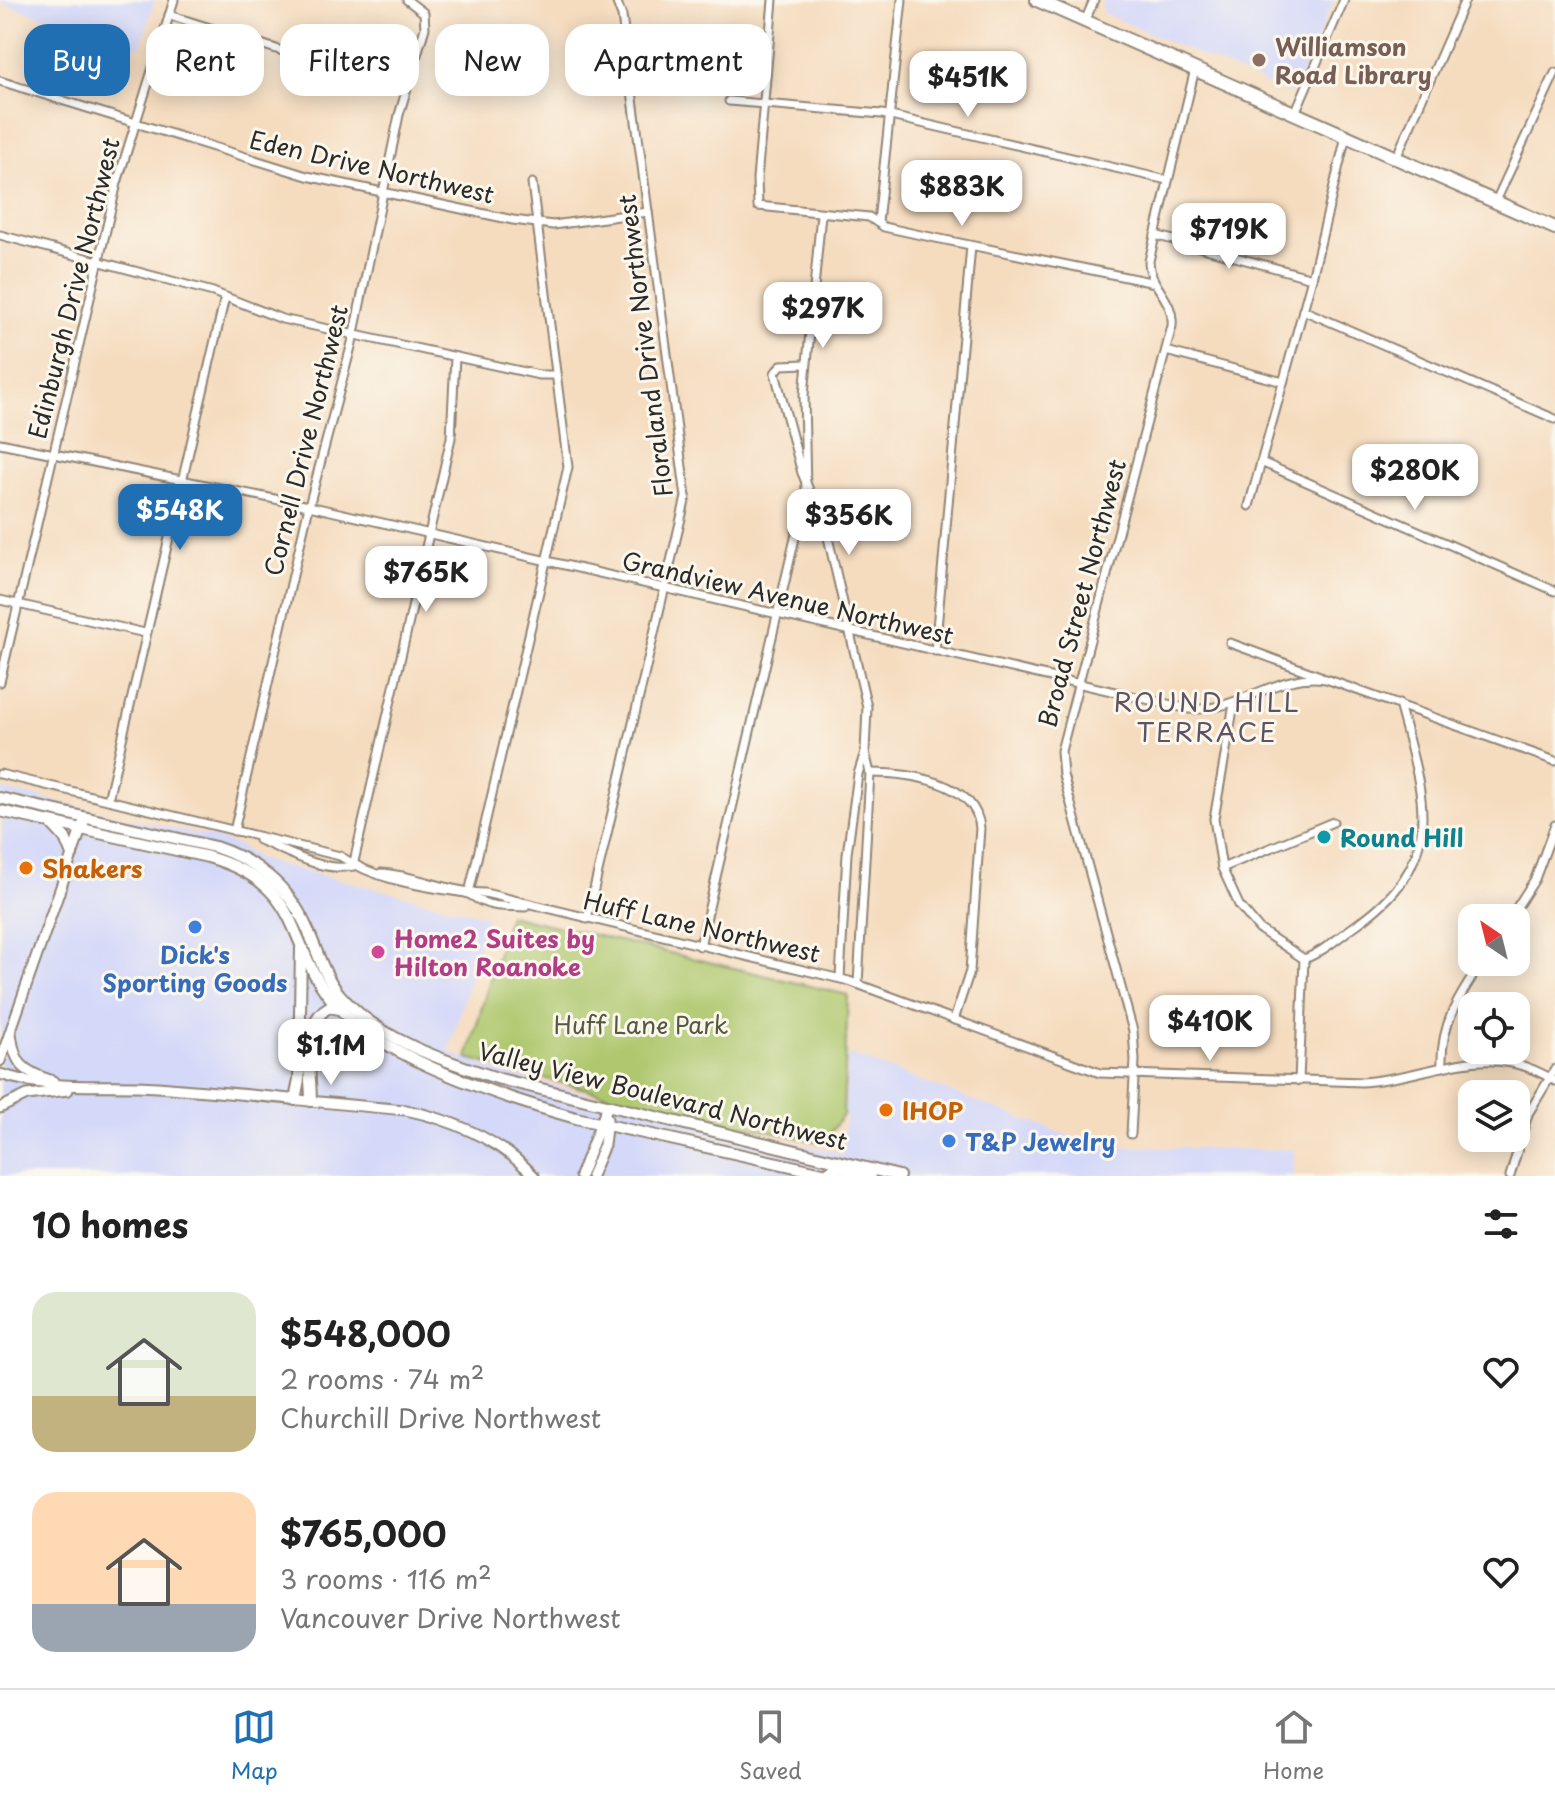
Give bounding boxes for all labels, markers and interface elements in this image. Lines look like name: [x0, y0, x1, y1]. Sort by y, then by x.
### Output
chip: Buy: [24, 24, 130, 96]
chip: Rent: [146, 24, 264, 96]
chip: Filters: [280, 24, 419, 96]
chip: New: [435, 24, 549, 96]
chip: Apartment: [565, 24, 771, 96]
place label: Williamson Road Library: [1275, 28, 1432, 92]
pin: $451K: [912, 51, 1024, 119]
marker: Williamson Road Library: [1250, 51, 1268, 69]
text: $451K: [928, 57, 1008, 96]
street label: Eden Drive Northwest: [246, 120, 498, 212]
street label: Edinburgh Drive Northwest: [18, 134, 128, 442]
pin: $883K: [906, 160, 1018, 228]
text: $883K: [919, 166, 1005, 205]
street label: Floraland Drive Northwest: [608, 193, 680, 499]
pin: $719K: [1173, 203, 1285, 271]
text: $719K: [1190, 209, 1268, 248]
pin: $297K: [767, 282, 879, 350]
text: $297K: [781, 288, 865, 327]
street label: Cornell Drive Northwest: [254, 301, 356, 579]
pin: $280K: [1359, 444, 1471, 512]
text: $280K: [1370, 450, 1460, 489]
street label: Broad Street Northwest: [1028, 455, 1134, 731]
pin: $548K: [124, 484, 236, 552]
pin: $356K: [793, 489, 905, 557]
text: $548K: [136, 490, 224, 529]
text: $356K: [805, 495, 893, 534]
street label: Grandview Avenue Northwest: [619, 541, 957, 653]
pin: $765K: [370, 546, 482, 614]
text: $765K: [383, 552, 469, 591]
district label: ROUND HILL TERRACE: [1113, 682, 1301, 751]
place label: Round Hill: [1340, 819, 1463, 855]
marker: Round Hill: [1315, 828, 1333, 846]
place label: Shakers: [42, 850, 142, 886]
marker: Shakers: [17, 859, 35, 877]
street label: Huff Lane Northwest: [580, 881, 824, 971]
north arrow: [1458, 904, 1530, 976]
map controls: [1458, 904, 1530, 1152]
marker: Dick's Sporting Goods: [186, 918, 204, 936]
place label: Home2 Suites by Hilton Roanoke: [394, 920, 595, 984]
place label: Dick's Sporting Goods: [102, 936, 288, 1000]
marker: Home2 Suites by Hilton Roanoke: [369, 943, 387, 961]
button: locate: [1458, 992, 1530, 1064]
pin: $410K: [1154, 995, 1266, 1063]
text: $410K: [1167, 1001, 1253, 1040]
park label: Huff Lane Park: [554, 1006, 728, 1042]
pin: $1.1M: [275, 1019, 387, 1087]
text: $1.1M: [296, 1025, 366, 1064]
street label: Valley View Boulevard Northwest: [475, 1032, 851, 1158]
button: layers: [1458, 1080, 1530, 1152]
place label: IHOP: [902, 1092, 964, 1128]
marker: IHOP: [877, 1101, 895, 1119]
place label: T&P Jewelry: [965, 1123, 1115, 1159]
marker: T&P Jewelry: [940, 1132, 958, 1150]
text: 10 homes: [32, 1198, 188, 1250]
icon: filters: [1479, 1202, 1523, 1246]
text: $548,000: [280, 1307, 451, 1359]
icon: home: [96, 1324, 192, 1420]
icon: heart: [1479, 1350, 1523, 1394]
text: 2 rooms · 74 m²: [280, 1359, 484, 1398]
text: Churchill Drive Northwest: [280, 1398, 601, 1437]
text: $765,000: [280, 1507, 447, 1559]
icon: home: [96, 1524, 192, 1620]
icon: heart: [1479, 1550, 1523, 1594]
text: 3 rooms · 116 m²: [280, 1559, 492, 1598]
text: Vancouver Drive Northwest: [280, 1598, 621, 1637]
tab: Map: [231, 1705, 278, 1786]
tab: Saved: [739, 1705, 802, 1786]
tab: Home: [1263, 1705, 1324, 1786]

